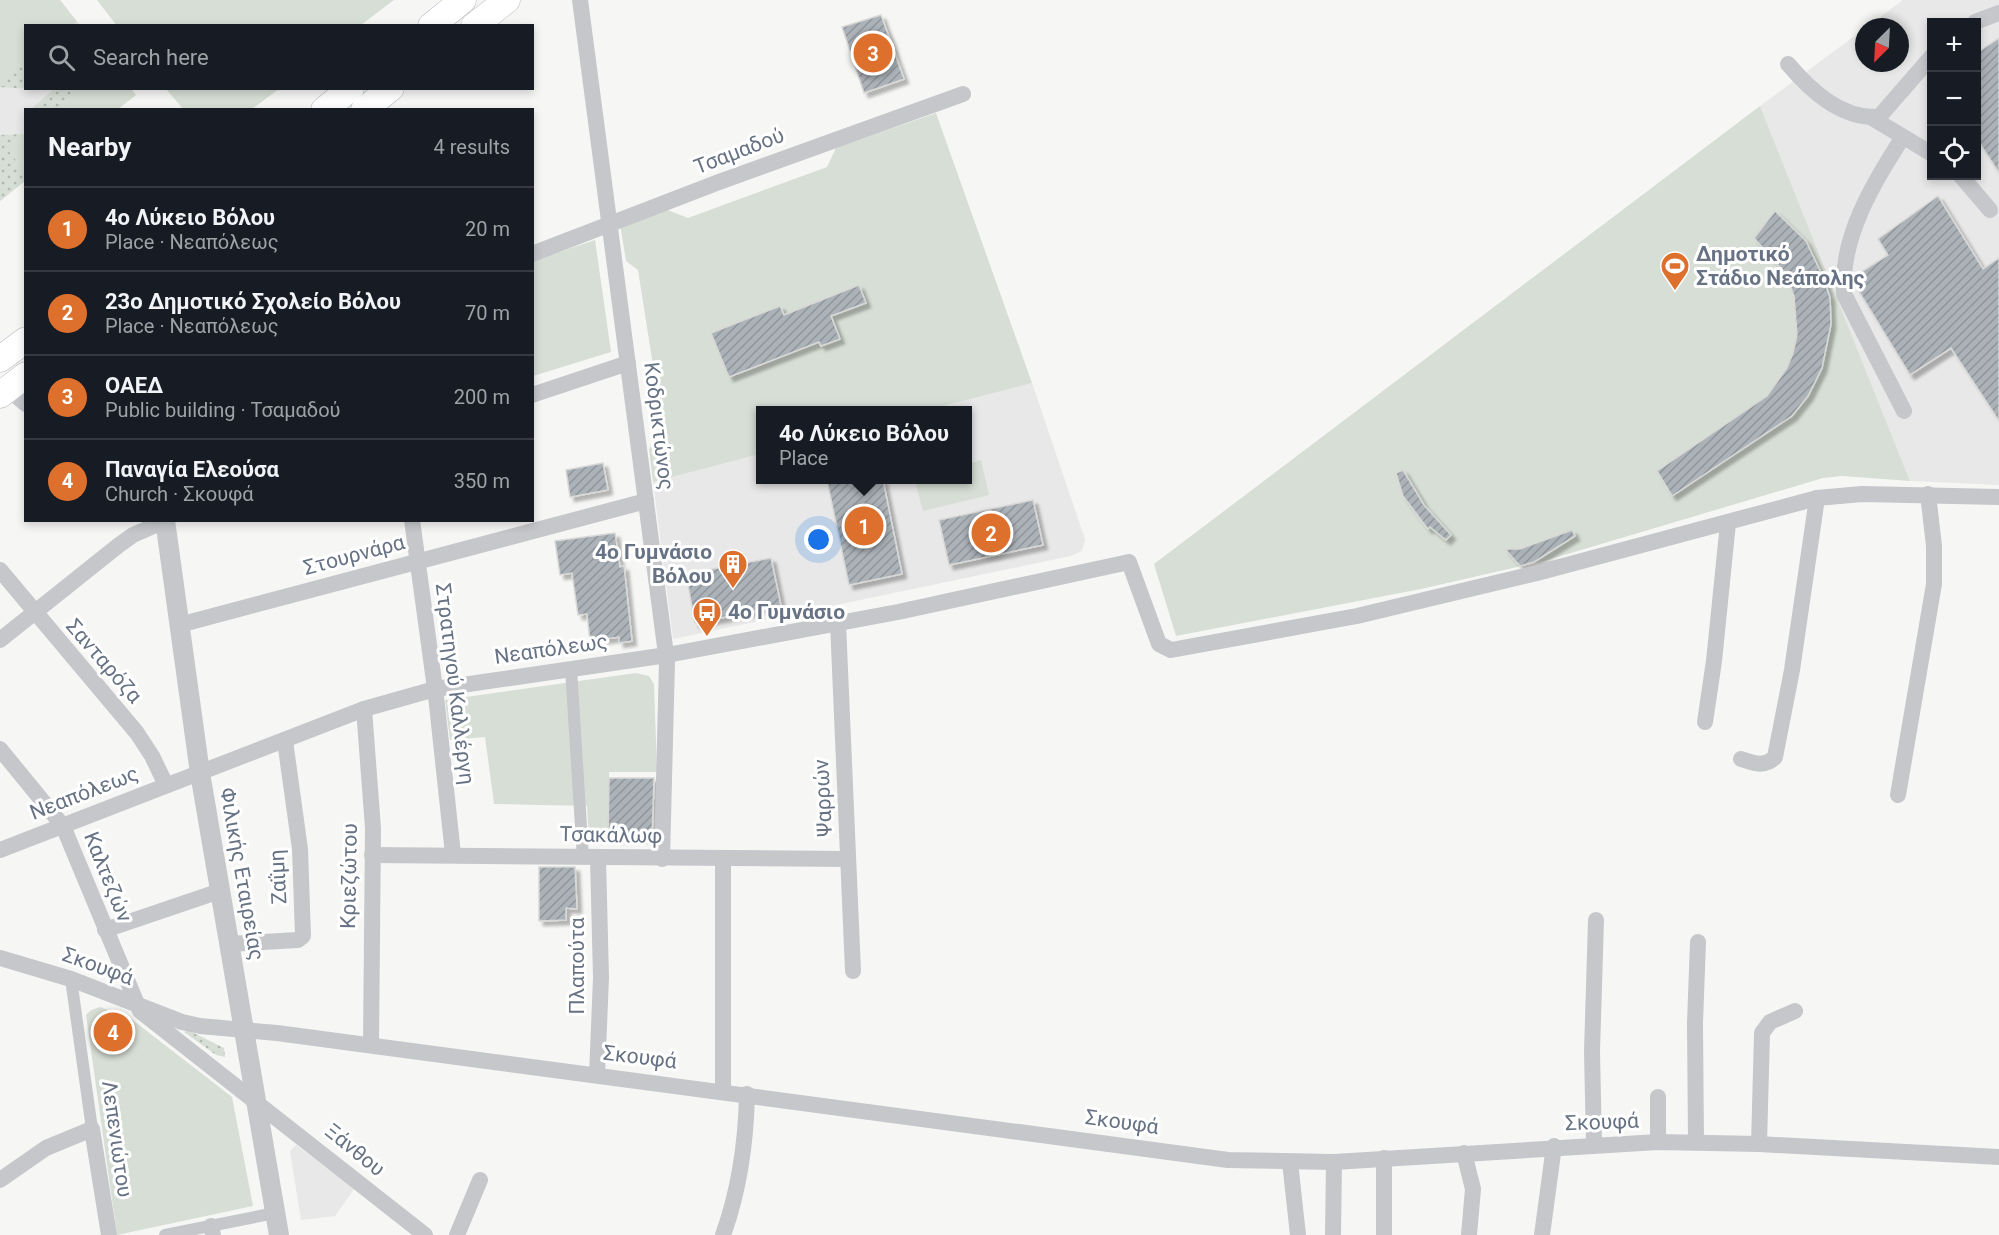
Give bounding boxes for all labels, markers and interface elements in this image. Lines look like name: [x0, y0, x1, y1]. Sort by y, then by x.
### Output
north arrow: [1855, 18, 1909, 72]
map controls: [1927, 18, 1981, 180]
button: +: [1927, 18, 1981, 72]
search box: [24, 24, 534, 90]
pin: 3: [854, 31, 892, 76]
icon: search: [45, 41, 78, 74]
text: Search here: [93, 45, 209, 70]
button: −: [1927, 72, 1981, 126]
street label: Τσαμαδού: [691, 123, 787, 179]
button: locate: [1927, 126, 1981, 180]
text: Nearby: [48, 132, 131, 162]
text: 4 results: [434, 135, 510, 159]
text: 4ο Λύκειο Βόλου: [105, 205, 275, 230]
text: 1: [62, 217, 73, 241]
text: 20 m: [465, 217, 510, 241]
text: Place · Νεαπόλεως: [105, 230, 278, 254]
place label: Δημοτικό Στάδιο Νεάπολης: [1696, 242, 1865, 290]
sports icon: Δημοτικό Στάδιο Νεάπολης: [1659, 250, 1691, 292]
text: 23ο Δημοτικό Σχολείο Βόλου: [105, 289, 401, 314]
text: 2: [62, 301, 73, 325]
text: 70 m: [465, 301, 510, 325]
text: Place · Νεαπόλεως: [105, 314, 278, 338]
street label: Κοδρικτώνος: [639, 361, 679, 491]
text: ΟΑΕΔ: [105, 373, 163, 398]
text: 3: [62, 385, 73, 409]
text: 200 m: [454, 385, 510, 409]
text: Public building · Τσαμαδού: [105, 398, 341, 422]
popup: [756, 406, 972, 484]
text: 4ο Λύκειο Βόλου: [779, 421, 949, 446]
text: Place: [779, 446, 828, 470]
text: Παναγία Ελεούσα: [105, 457, 279, 482]
text: 4: [62, 469, 73, 493]
text: 350 m: [454, 469, 510, 493]
text: Church · Σκουφά: [105, 482, 254, 506]
pin: 1: [844, 504, 884, 548]
pin: 2: [972, 510, 1010, 556]
your location: [804, 525, 833, 554]
street label: Στουρνάρα: [301, 530, 407, 580]
place label: 4ο Γυμνάσιο Βόλου: [595, 540, 712, 588]
building icon: 4ο Γυμνάσιο Βόλου: [717, 548, 749, 590]
street label: Στρατηγού Καλλέργη: [431, 582, 479, 786]
bus stop icon: 4ο Γυμνάσιο: [691, 596, 723, 638]
place label: 4ο Γυμνάσιο: [728, 600, 845, 624]
street label: Σανταρόζα: [61, 614, 147, 708]
street label: Νεαπόλεως: [493, 629, 609, 669]
street label: Ψαρρών: [809, 759, 837, 837]
street label: Νεαπόλεως: [26, 761, 142, 825]
street label: Φιλικής Εταιρείας: [215, 786, 269, 962]
street label: Τσακάλωφ: [560, 822, 662, 848]
street label: Κριεζώτου: [336, 823, 362, 929]
street label: Καλτεζών: [79, 829, 137, 925]
street label: Ζαΐμη: [265, 849, 291, 905]
street label: Πλαπούτα: [565, 917, 589, 1015]
street label: Σκουφά: [59, 942, 137, 990]
pin: 4: [94, 1010, 132, 1054]
street label: Σκουφά: [602, 1041, 678, 1073]
street label: Λεπενιώτου: [97, 1079, 137, 1199]
street label: Σκουφά: [1084, 1105, 1160, 1139]
street label: Σκουφά: [1565, 1109, 1639, 1135]
street label: Ξάνθου: [320, 1119, 390, 1181]

